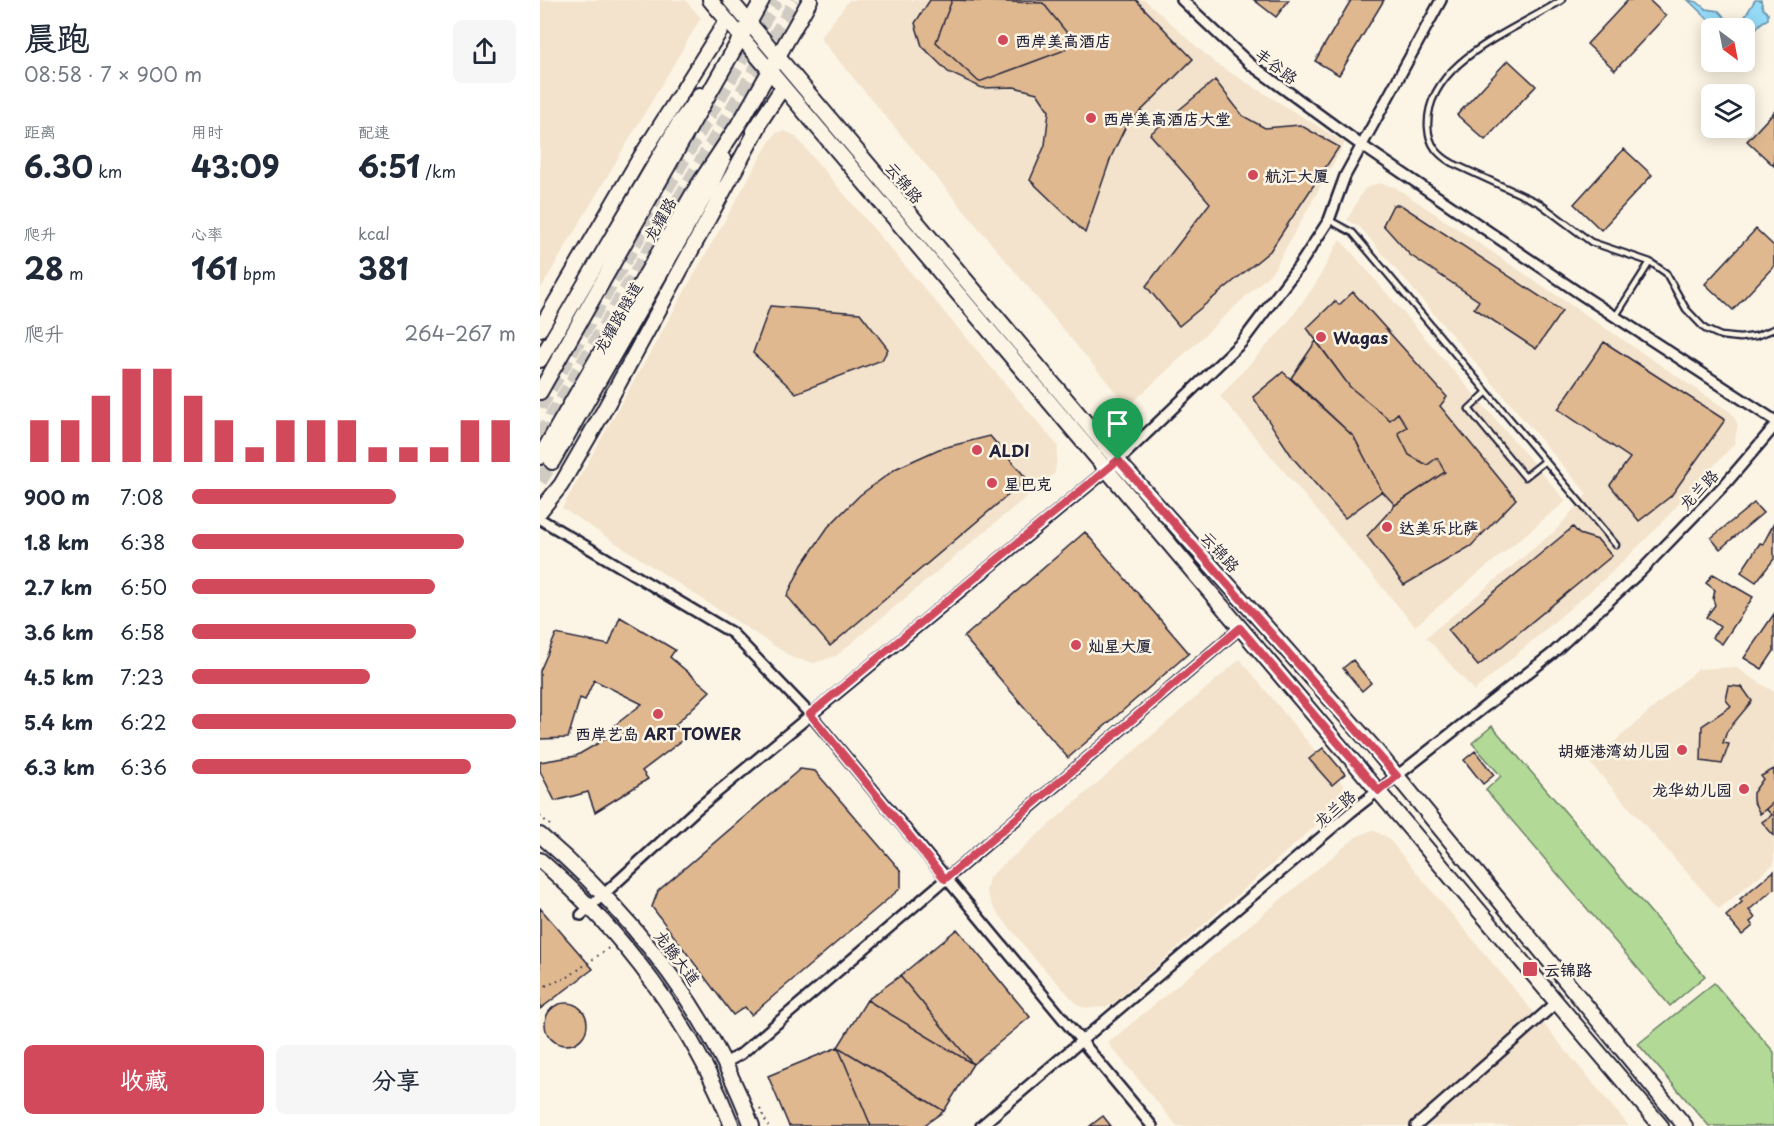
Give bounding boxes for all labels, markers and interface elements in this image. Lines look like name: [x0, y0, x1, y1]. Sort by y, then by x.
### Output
text: 晨跑: [24, 11, 90, 61]
north arrow: [1701, 18, 1755, 72]
map controls: [1701, 18, 1755, 138]
button: share: [453, 20, 516, 83]
place label: 西岸美高酒店: [1015, 28, 1111, 52]
marker: 西岸美高酒店: [996, 33, 1010, 47]
street label: 丰谷路: [1251, 41, 1303, 89]
text: 08:58 · 7 × 900 m: [24, 59, 202, 89]
button: layers: [1701, 84, 1755, 138]
place label: 西岸美高酒店大堂: [1103, 106, 1231, 130]
marker: 西岸美高酒店大堂: [1084, 111, 1098, 125]
text: 距离: [24, 119, 56, 143]
text: 用时: [191, 119, 223, 143]
text: 配速: [358, 119, 390, 143]
text: 6.30: [24, 143, 93, 188]
text: 43:09: [191, 143, 280, 188]
text: 6:51: [358, 143, 420, 188]
street label: 云锦路: [880, 156, 930, 208]
text: km: [93, 159, 122, 183]
text: /km: [420, 159, 456, 183]
place label: 航汇大厦: [1265, 163, 1329, 187]
marker: 航汇大厦: [1246, 168, 1260, 182]
street label: 龙耀路: [637, 192, 681, 246]
text: 爬升: [24, 221, 56, 245]
text: 心率: [191, 221, 223, 245]
text: kcal: [358, 221, 390, 245]
text: 28: [24, 245, 64, 290]
text: 161: [191, 245, 238, 290]
text: 381: [358, 245, 409, 290]
text: m: [64, 261, 84, 285]
text: bpm: [238, 261, 276, 285]
street label: 龙耀路隧道: [587, 276, 647, 358]
text: 爬升: [24, 318, 64, 348]
text: 264–267 m: [404, 318, 516, 348]
place label: Wagas: [1333, 325, 1389, 349]
marker: Wagas: [1314, 330, 1328, 344]
pin: [1092, 398, 1143, 460]
icon: arrive: [1101, 407, 1134, 440]
place label: ALDI: [988, 438, 1030, 462]
marker: ALDI: [970, 443, 984, 457]
street label: 龙兰路: [1673, 463, 1723, 515]
place label: 星巴克: [1004, 471, 1052, 495]
marker: 星巴克: [985, 476, 999, 490]
text: 900 m: [24, 482, 90, 512]
text: 7:08: [120, 482, 164, 512]
place label: 达美乐比萨: [1399, 515, 1479, 539]
marker: 达美乐比萨: [1380, 520, 1394, 534]
street label: 云锦路: [1196, 525, 1246, 577]
text: 1.8 km: [24, 527, 89, 557]
text: 6:38: [120, 527, 165, 557]
text: 2.7 km: [24, 572, 92, 602]
text: 6:50: [120, 572, 167, 602]
text: 3.6 km: [24, 617, 94, 647]
text: 6:58: [120, 617, 165, 647]
place label: 灿星大厦: [1088, 633, 1152, 657]
marker: 灿星大厦: [1069, 638, 1083, 652]
text: 4.5 km: [24, 662, 94, 692]
text: 7:23: [120, 662, 164, 692]
text: 5.4 km: [24, 707, 93, 737]
text: 6:22: [120, 707, 167, 737]
marker: 西岸艺岛 ART TOWER: [651, 707, 665, 721]
place label: 西岸艺岛 ART TOWER: [575, 721, 742, 745]
place label: 胡姬港湾幼儿园: [1558, 738, 1670, 762]
marker: 胡姬港湾幼儿园: [1675, 743, 1689, 757]
text: 6.3 km: [24, 752, 95, 782]
text: 6:36: [120, 752, 167, 782]
place label: 龙华幼儿园: [1652, 777, 1732, 801]
marker: 龙华幼儿园: [1737, 782, 1751, 796]
street label: 龙兰路: [1308, 783, 1360, 833]
street label: 龙腾大道: [649, 924, 707, 990]
place label: 云锦路: [1544, 957, 1592, 981]
marker: 云锦路: [1521, 960, 1539, 978]
button: 收藏: [24, 1045, 264, 1114]
button: 分享: [276, 1045, 516, 1114]

